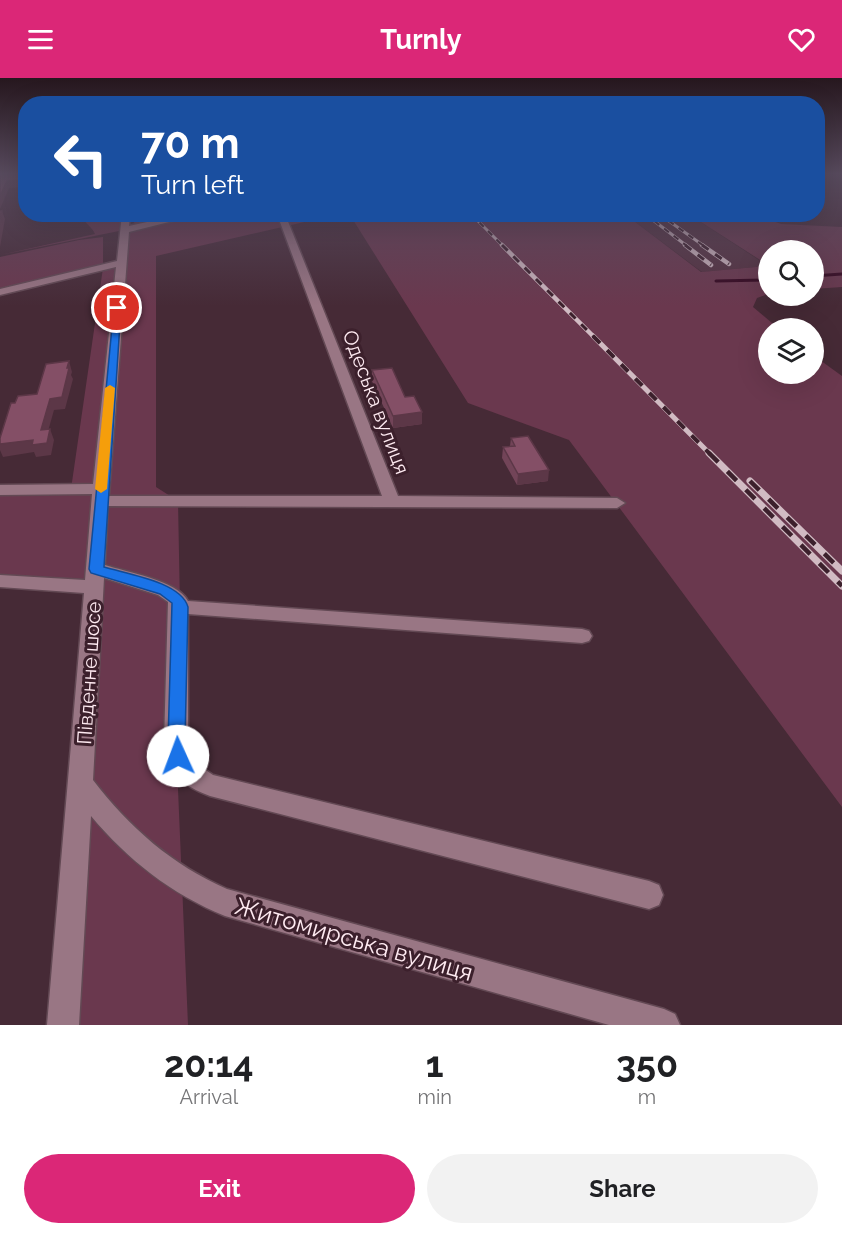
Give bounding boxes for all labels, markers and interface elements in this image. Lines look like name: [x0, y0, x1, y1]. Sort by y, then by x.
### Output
icon: menu: [24, 23, 57, 56]
icon: heart: [785, 23, 818, 56]
text: Turnly: [380, 24, 462, 55]
text: 70 m: [141, 119, 240, 168]
icon: left: [42, 120, 120, 198]
text: Turn left: [141, 169, 244, 200]
map controls: [758, 240, 824, 384]
button: search: [758, 240, 824, 306]
pin: [91, 282, 142, 333]
icon: arrive: [100, 291, 133, 324]
button: layers: [758, 318, 824, 384]
street label: Одеська вулиця: [338, 327, 414, 477]
street label: Південне шосе: [72, 600, 106, 745]
position arrow: [146, 724, 210, 788]
street label: Житомирська вулиця: [232, 891, 476, 987]
text: 20:14: [164, 1043, 254, 1085]
text: 1: [426, 1043, 444, 1085]
text: 350: [616, 1043, 678, 1085]
text: Arrival: [179, 1085, 238, 1109]
text: min: [418, 1085, 452, 1109]
text: m: [638, 1085, 656, 1109]
button: Exit: [24, 1154, 415, 1223]
button: Share: [427, 1154, 818, 1223]

